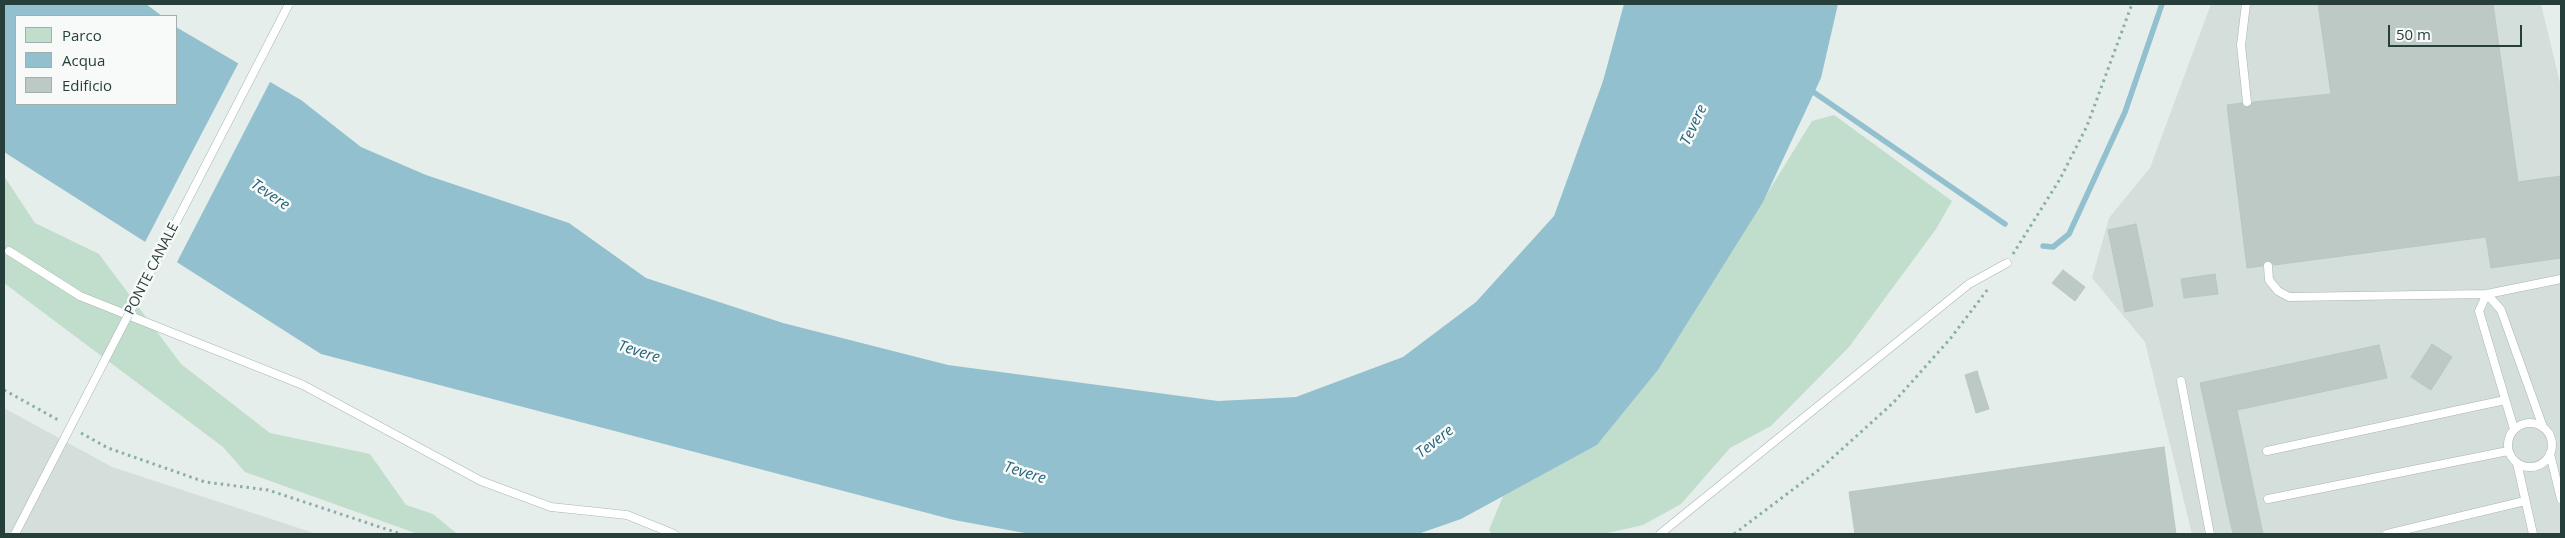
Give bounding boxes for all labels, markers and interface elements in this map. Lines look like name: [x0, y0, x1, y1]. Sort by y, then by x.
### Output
legend: [15, 15, 178, 105]
scale bar: [2390, 15, 2524, 47]
text: 50 m: [2396, 24, 2431, 44]
text: Parco: [62, 25, 102, 45]
text: Acqua: [62, 50, 105, 70]
text: Edificio: [62, 75, 112, 95]
water label: Tevere: [1677, 102, 1711, 148]
water label: Tevere: [247, 176, 293, 214]
street label: PONTE CANALE: [122, 220, 182, 318]
water label: Tevere: [616, 337, 662, 367]
water label: Tevere: [1413, 422, 1457, 462]
water label: Tevere: [1002, 458, 1048, 488]

